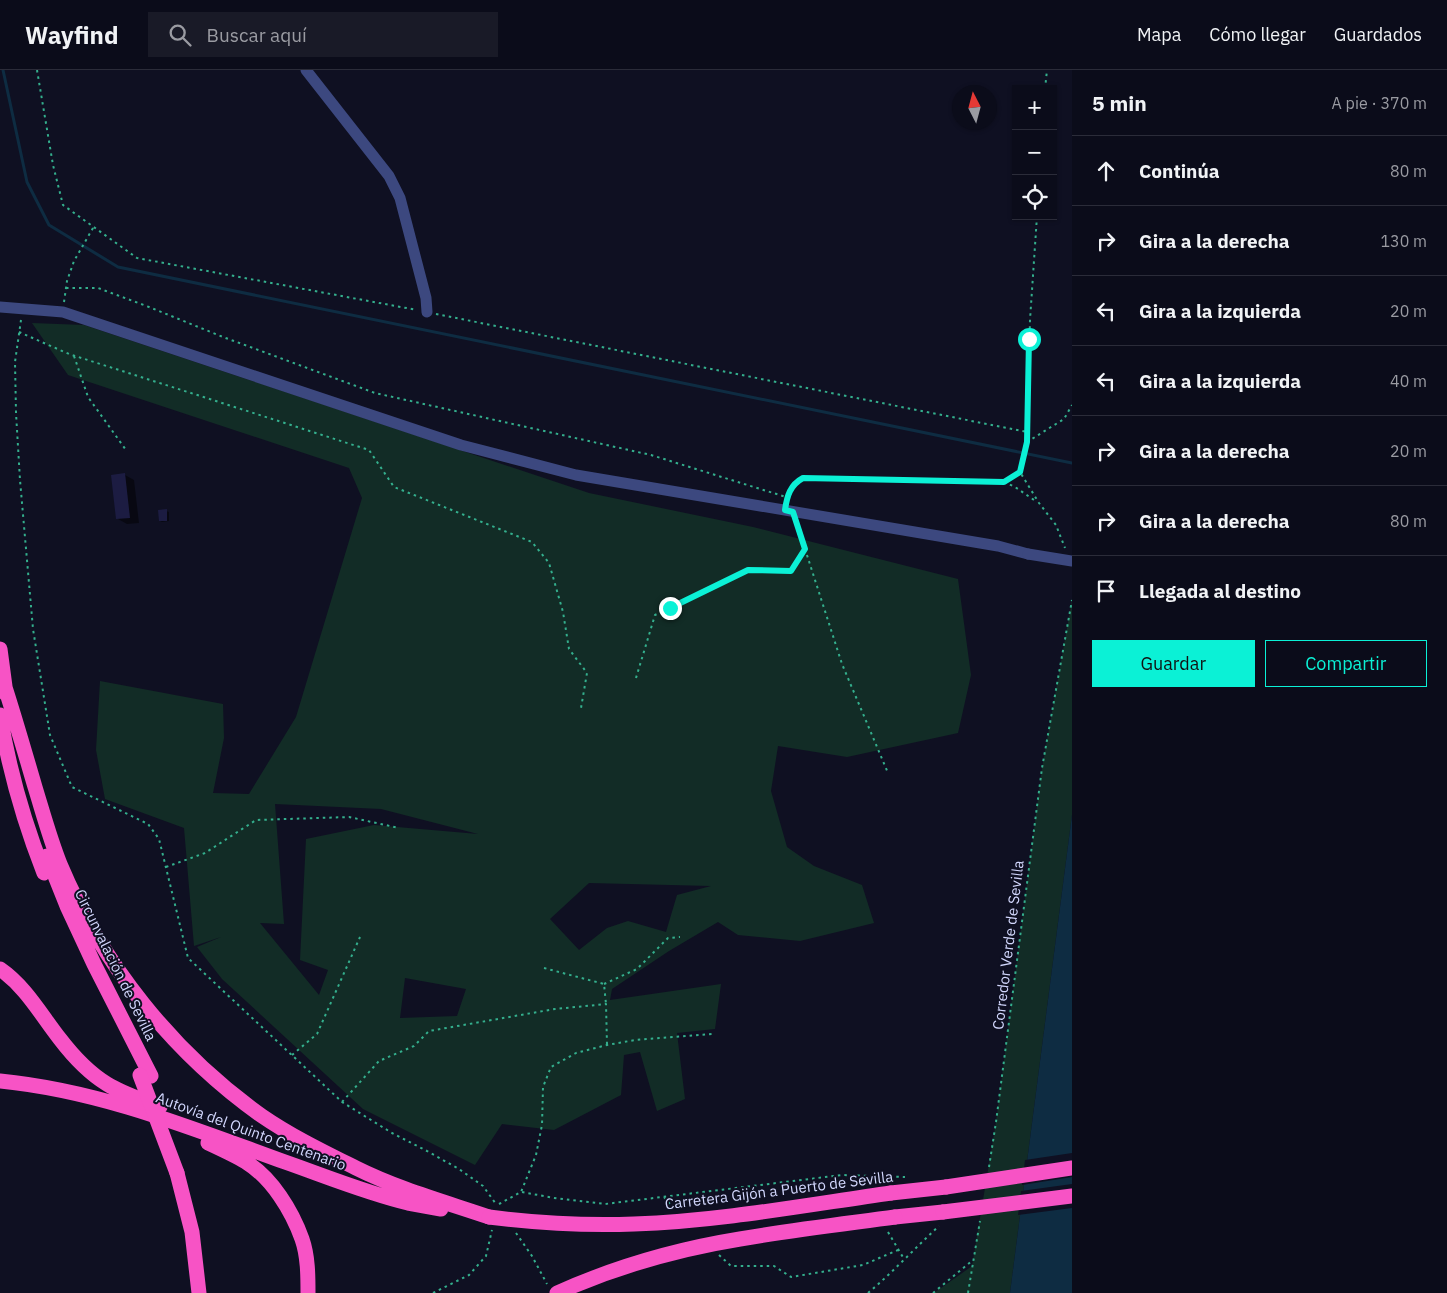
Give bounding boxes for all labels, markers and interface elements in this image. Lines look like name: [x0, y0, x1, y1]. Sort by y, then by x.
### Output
search box: [148, 12, 498, 57]
text: Wayfind: [25, 19, 118, 51]
icon: search: [166, 21, 194, 49]
text: Buscar aquí: [206, 23, 307, 47]
text: Mapa: [1137, 23, 1181, 46]
text: Cómo llegar: [1209, 23, 1306, 46]
text: Guardados: [1334, 23, 1422, 46]
north arrow: [952, 85, 997, 130]
map controls: [1012, 85, 1057, 220]
button: +: [1012, 85, 1057, 130]
text: 5 min: [1092, 89, 1147, 117]
text: A pie · 370 m: [1332, 93, 1427, 113]
button: −: [1012, 130, 1057, 175]
icon: ahead: [1092, 157, 1120, 185]
text: Continúa: [1139, 159, 1220, 183]
text: 80 m: [1390, 161, 1427, 181]
button: locate: [1012, 175, 1057, 220]
icon: right: [1092, 227, 1120, 255]
text: Gira a la derecha: [1139, 229, 1290, 253]
text: 130 m: [1380, 231, 1427, 251]
icon: left: [1092, 297, 1120, 325]
text: Gira a la izquierda: [1139, 299, 1301, 323]
text: 20 m: [1390, 301, 1427, 321]
route start: [1018, 328, 1041, 351]
icon: left: [1092, 367, 1120, 395]
text: Gira a la izquierda: [1139, 369, 1301, 393]
text: 40 m: [1390, 371, 1427, 391]
icon: right: [1092, 437, 1120, 465]
text: Gira a la derecha: [1139, 439, 1290, 463]
text: 20 m: [1390, 441, 1427, 461]
icon: right: [1092, 507, 1120, 535]
text: Gira a la derecha: [1139, 509, 1290, 533]
text: 80 m: [1390, 511, 1427, 531]
icon: arrive: [1092, 577, 1120, 605]
text: Llegada al destino: [1139, 579, 1301, 603]
route end: [659, 597, 682, 620]
button: Guardar: [1092, 640, 1255, 687]
button: Compartir: [1265, 640, 1427, 687]
street label: Corredor Verde de Sevilla: [988, 859, 1028, 1031]
street label: Circunvalación de Sevilla: [71, 886, 161, 1044]
street label: Autovía del Quinto Centenario: [153, 1088, 349, 1174]
street label: Carretera Gijón a Puerto de Sevilla: [664, 1167, 894, 1213]

